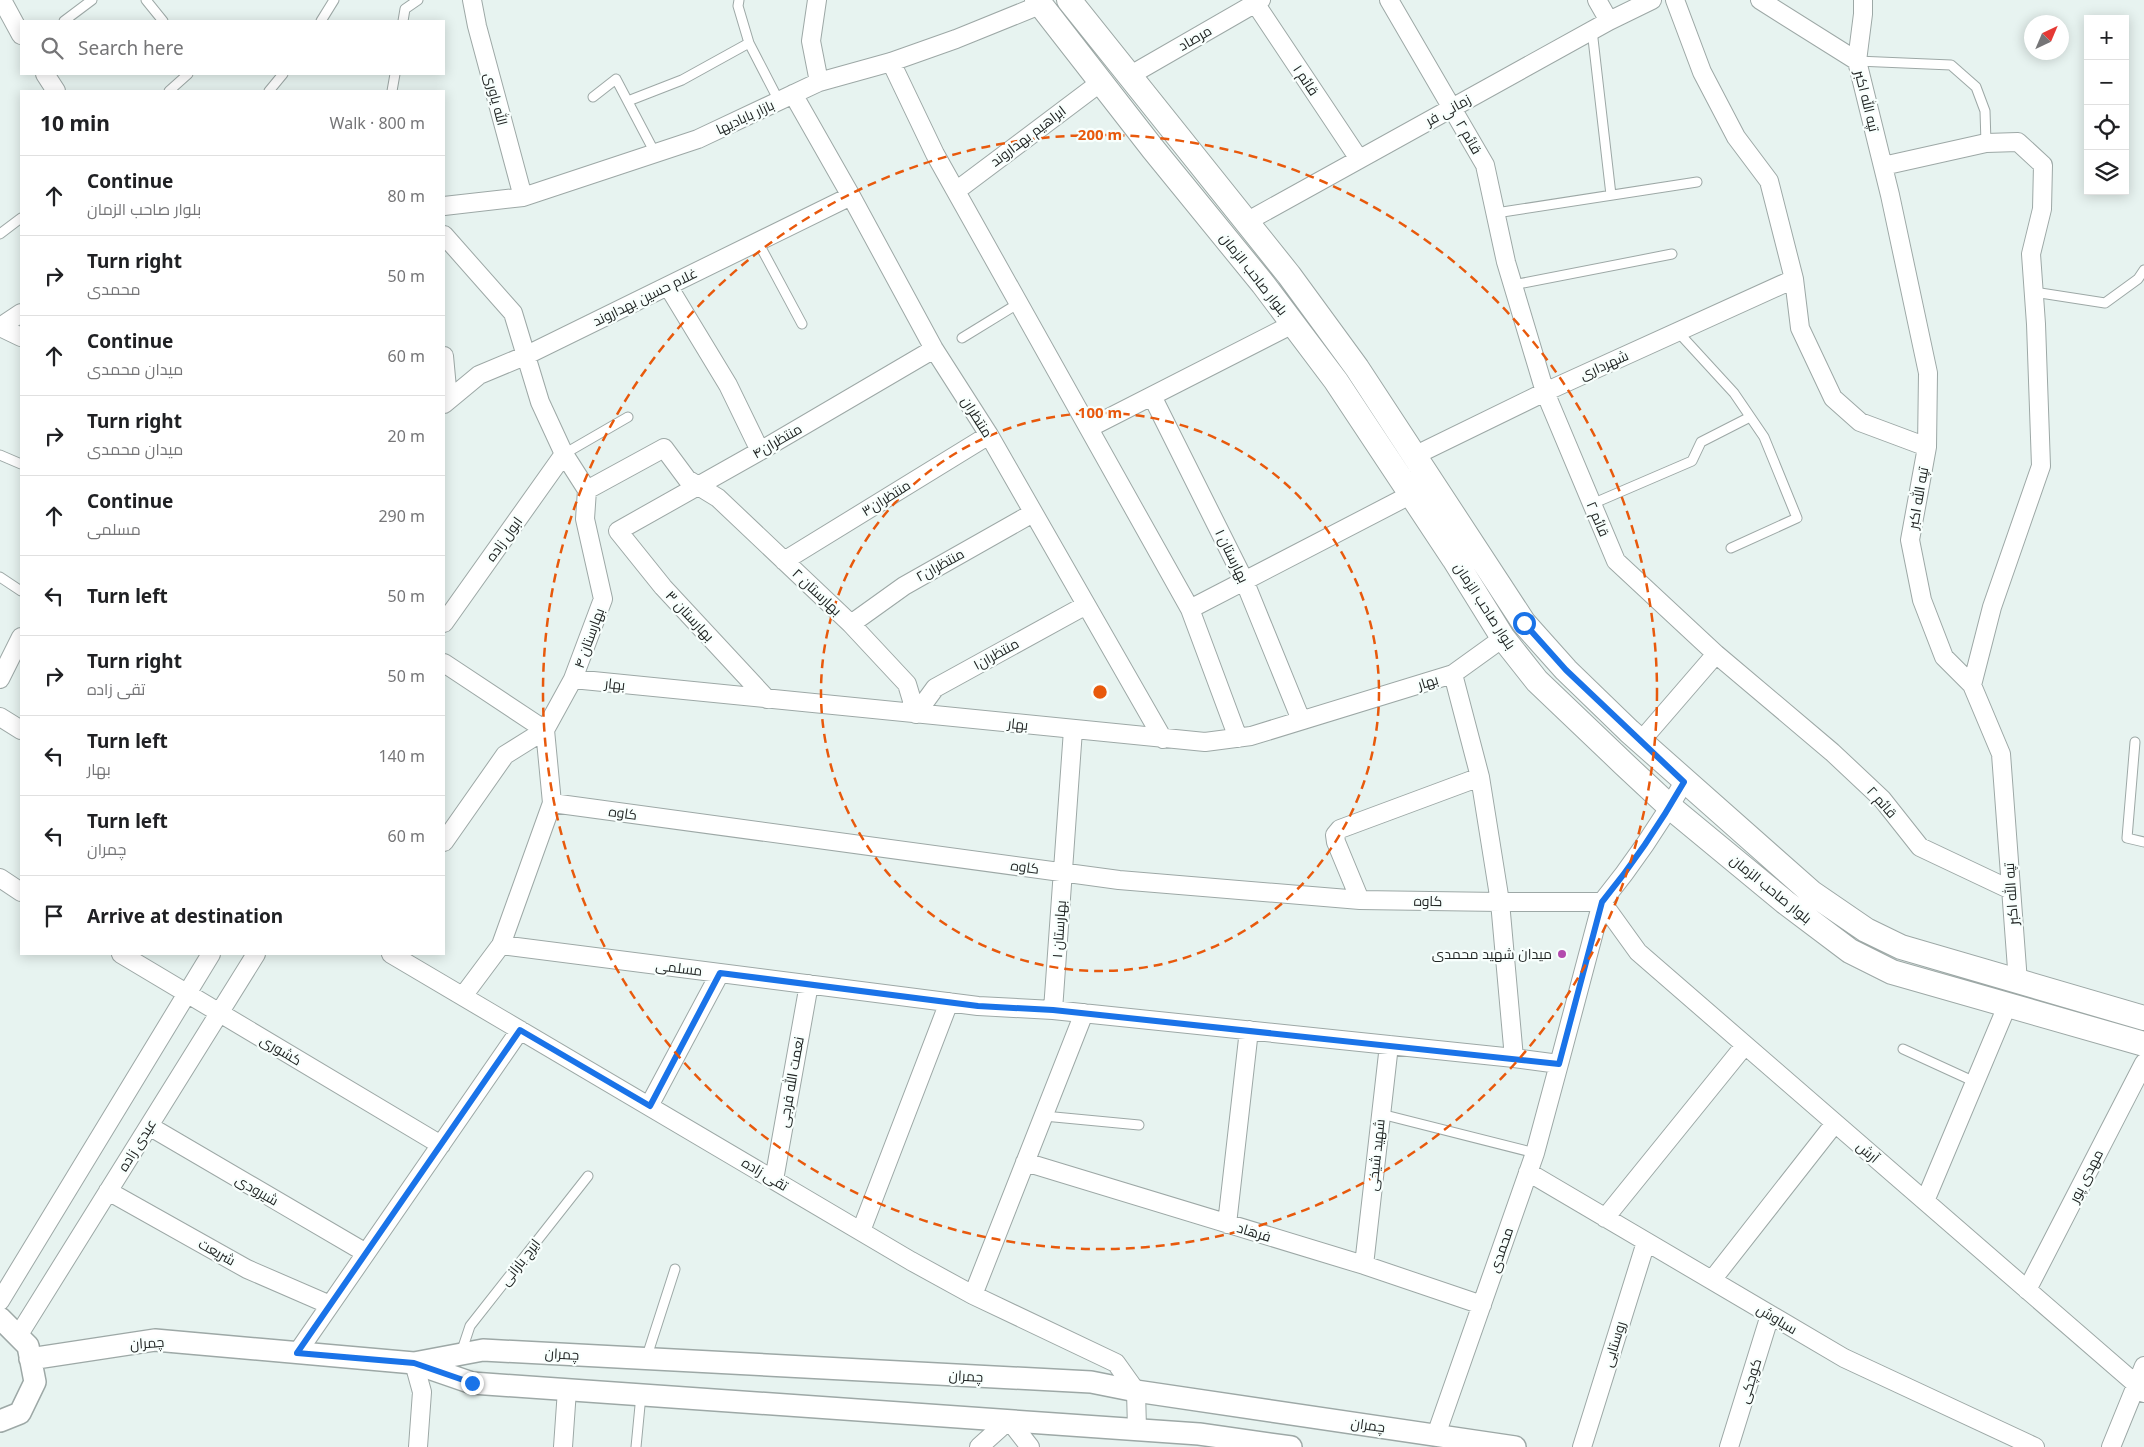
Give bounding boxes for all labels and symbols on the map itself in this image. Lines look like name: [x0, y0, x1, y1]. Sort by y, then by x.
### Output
north arrow: [2024, 15, 2069, 60]
street label: مرصاد: [1175, 20, 1215, 55]
street label: قائم ۱: [1288, 60, 1324, 100]
street label: تپه الله اکبر: [1849, 67, 1884, 134]
street label: الله یاوری: [480, 70, 513, 127]
street label: زمانی فر: [1421, 89, 1474, 130]
street label: بازار بابادیها: [713, 95, 777, 138]
street label: ابراهیم بهداروند: [986, 101, 1070, 171]
street label: قائم ۲: [1451, 116, 1487, 158]
text: 200 m: [1078, 124, 1122, 144]
street label: بلوار صاحب الزمان: [1216, 228, 1293, 319]
street label: غلام حسین بهداروند: [589, 263, 701, 331]
street label: شهرداری: [1576, 345, 1631, 384]
street label: منتظران: [957, 393, 997, 441]
text: 100 m: [1078, 402, 1122, 422]
street label: منتظران۴: [748, 419, 805, 462]
street label: تپه الله اکبر: [1903, 465, 1933, 532]
street label: منتظران۳: [858, 475, 914, 520]
street label: قائم ۲: [1582, 498, 1614, 540]
street label: ابول زاده: [481, 513, 526, 565]
street label: بهارستان ۱: [1211, 526, 1254, 586]
street label: منتظران۲: [912, 544, 967, 586]
street label: بلوار صاحب الزمان: [1450, 559, 1521, 653]
street label: بهارستان ۲: [789, 564, 846, 619]
street label: بهارستان ۳: [662, 586, 719, 645]
street label: بهارستان ۴: [569, 605, 608, 671]
route start: [1513, 612, 1536, 635]
street label: منتظران۱: [970, 633, 1022, 674]
street label: بهار: [1414, 669, 1441, 694]
street label: بهار: [603, 673, 626, 694]
centre of rings: [1091, 683, 1109, 701]
street label: بهار: [1006, 713, 1029, 734]
street label: قائم ۲: [1862, 782, 1902, 822]
street label: کاوه: [608, 801, 639, 824]
street label: بلوار صاحب الزمان: [1727, 850, 1816, 927]
street label: کاوه: [1010, 855, 1041, 878]
street label: تپه الله اکبر: [1999, 862, 2023, 927]
street label: کاوه: [1414, 891, 1443, 910]
street label: بهارستان ۱: [1047, 899, 1070, 959]
place label: میدان شهید محمدی: [1432, 944, 1552, 963]
marker: میدان شهید محمدی: [1556, 948, 1568, 960]
street label: مسلمی: [655, 955, 704, 980]
street label: کشوری: [257, 1030, 305, 1069]
street label: نعمت الله فرجی: [773, 1035, 808, 1129]
street label: عیدی زاده: [113, 1115, 160, 1175]
street label: شهید شیخی: [1362, 1118, 1389, 1192]
street label: آرش: [1853, 1136, 1884, 1167]
street label: مهدی پور: [2064, 1146, 2108, 1207]
street label: تقی زاده: [738, 1152, 792, 1195]
street label: شیرودی: [232, 1170, 282, 1210]
street label: فرهاد: [1235, 1217, 1274, 1246]
street label: محمدی: [1484, 1225, 1517, 1275]
street label: شریعت: [195, 1234, 239, 1269]
street label: ایرج بارانی: [495, 1234, 544, 1289]
street label: سیاوش: [1753, 1299, 1801, 1338]
street label: روستایی: [1598, 1318, 1630, 1369]
street label: چمران: [129, 1332, 165, 1354]
street label: چمران: [544, 1343, 580, 1365]
street label: کوچکی: [1734, 1356, 1766, 1406]
street label: چمران: [948, 1365, 984, 1387]
route end: [461, 1372, 484, 1395]
street label: چمران: [1350, 1413, 1386, 1437]

